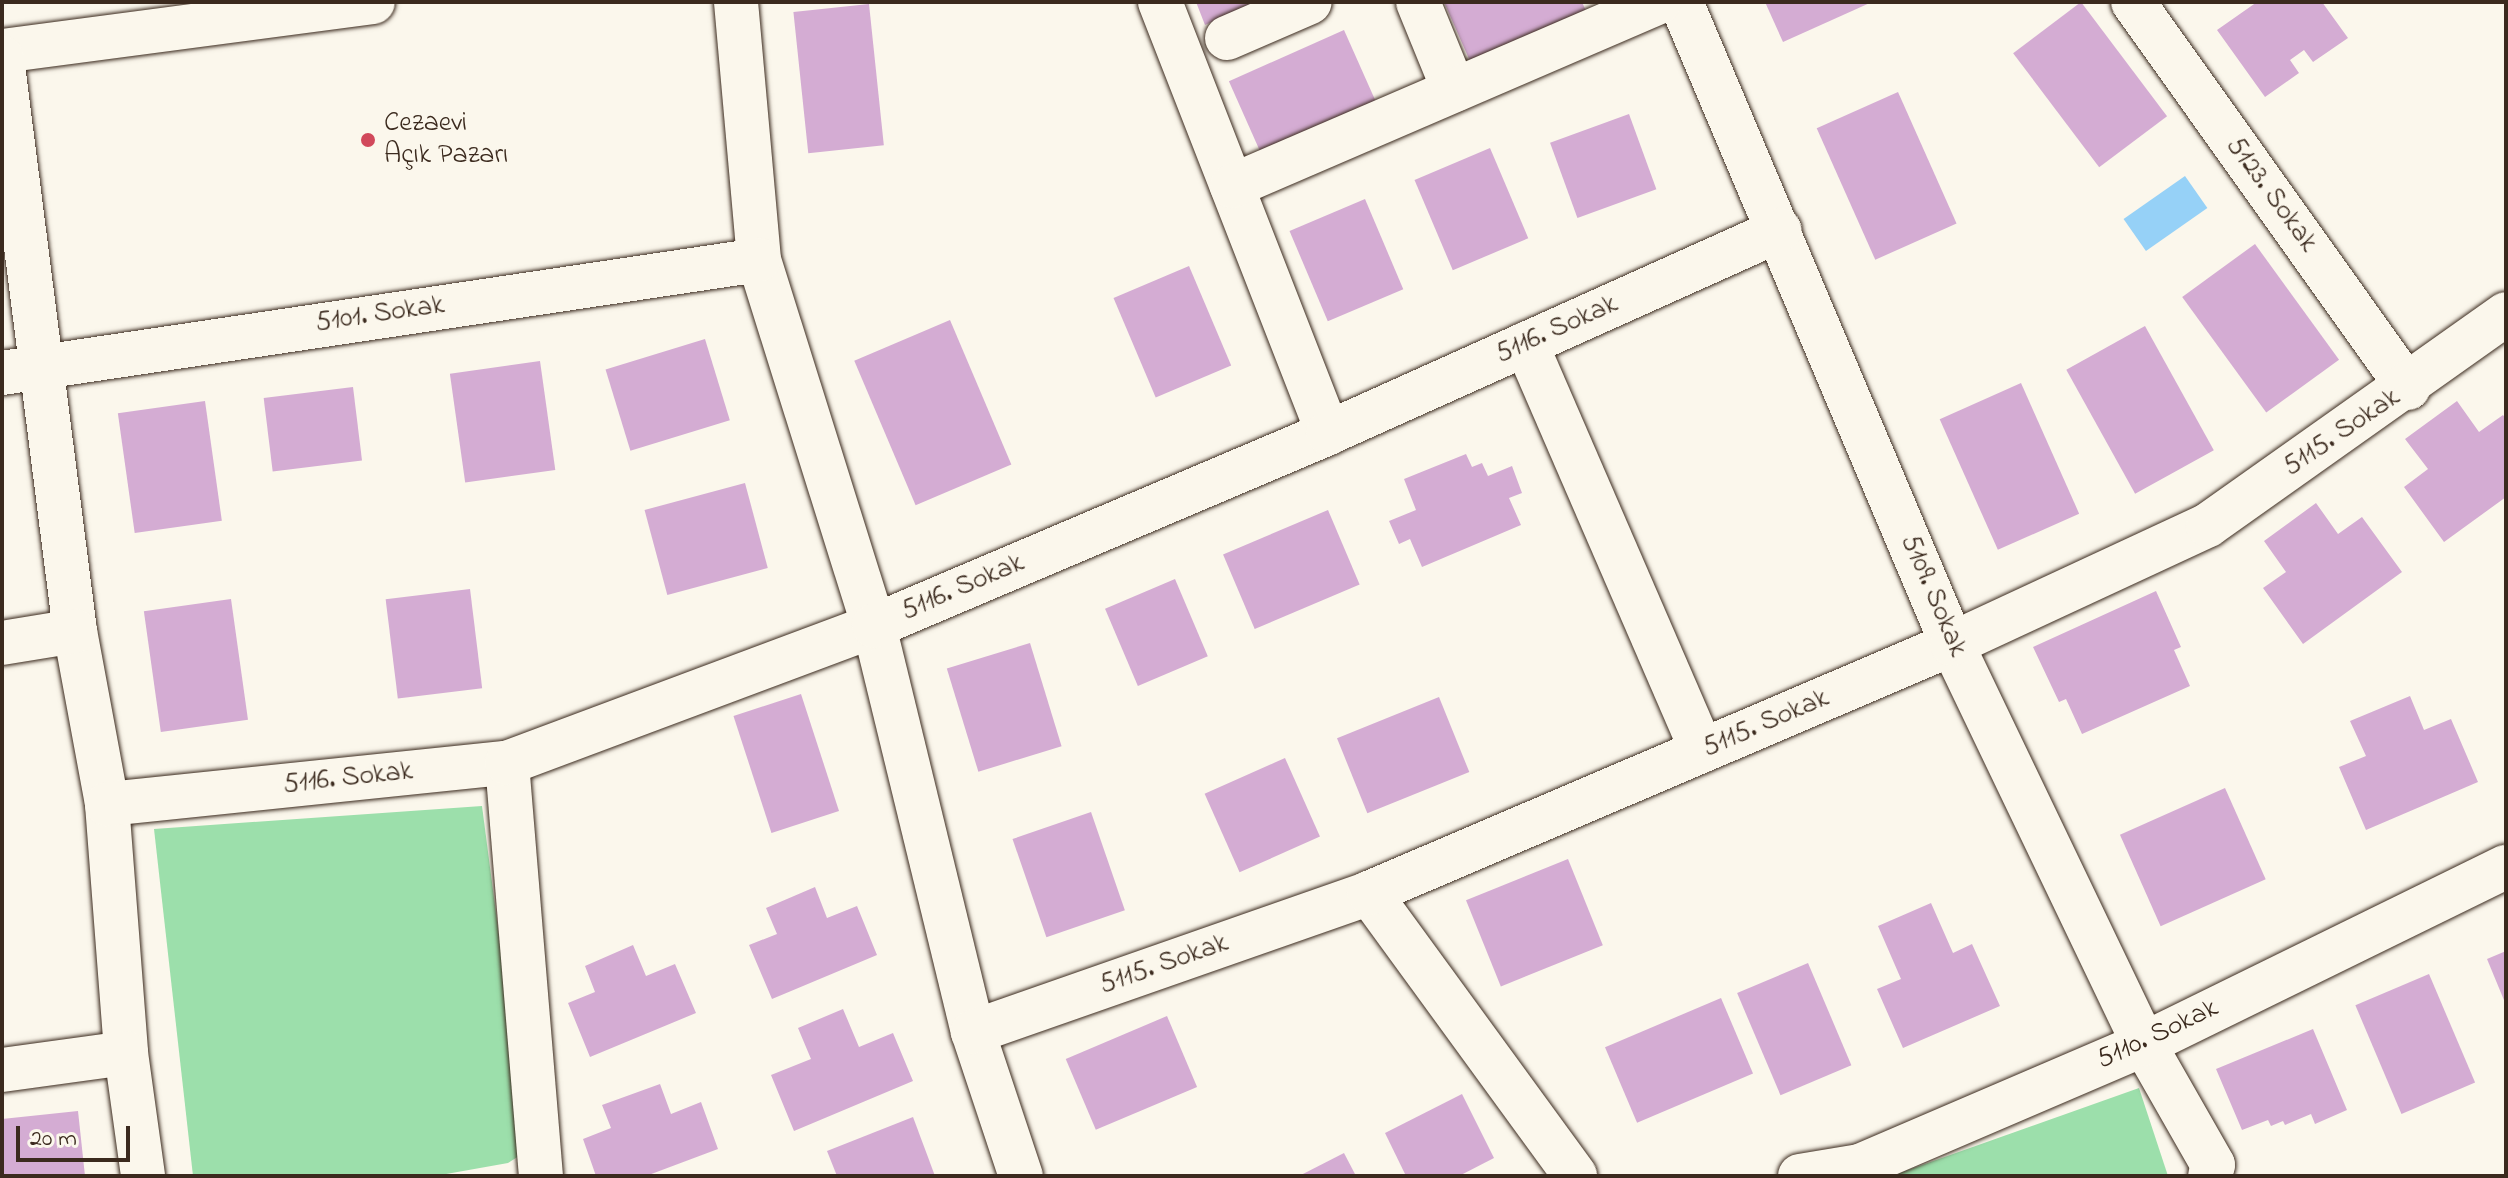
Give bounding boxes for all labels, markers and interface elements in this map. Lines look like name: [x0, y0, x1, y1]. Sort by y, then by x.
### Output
place label: Cezaevi Açık Pazarı: [384, 107, 508, 173]
marker: Cezaevi Açık Pazarı: [359, 131, 377, 149]
street label: 5123. Sokak: [2218, 131, 2324, 259]
street label: 5116. Sokak: [1491, 288, 1623, 372]
street label: 5101. Sokak: [313, 289, 447, 341]
street label: 5115. Sokak: [2277, 382, 2407, 484]
street label: 5109. Sokak: [1892, 530, 1974, 662]
street label: 5116. Sokak: [897, 547, 1029, 629]
street label: 5115. Sokak: [1698, 682, 1834, 766]
street label: 5116. Sokak: [282, 755, 414, 803]
street label: 5115. Sokak: [1095, 927, 1233, 1003]
street label: 5110. Sokak: [2092, 992, 2224, 1078]
scale bar: [20, 1110, 134, 1160]
text: 20 m: [30, 1122, 77, 1157]

